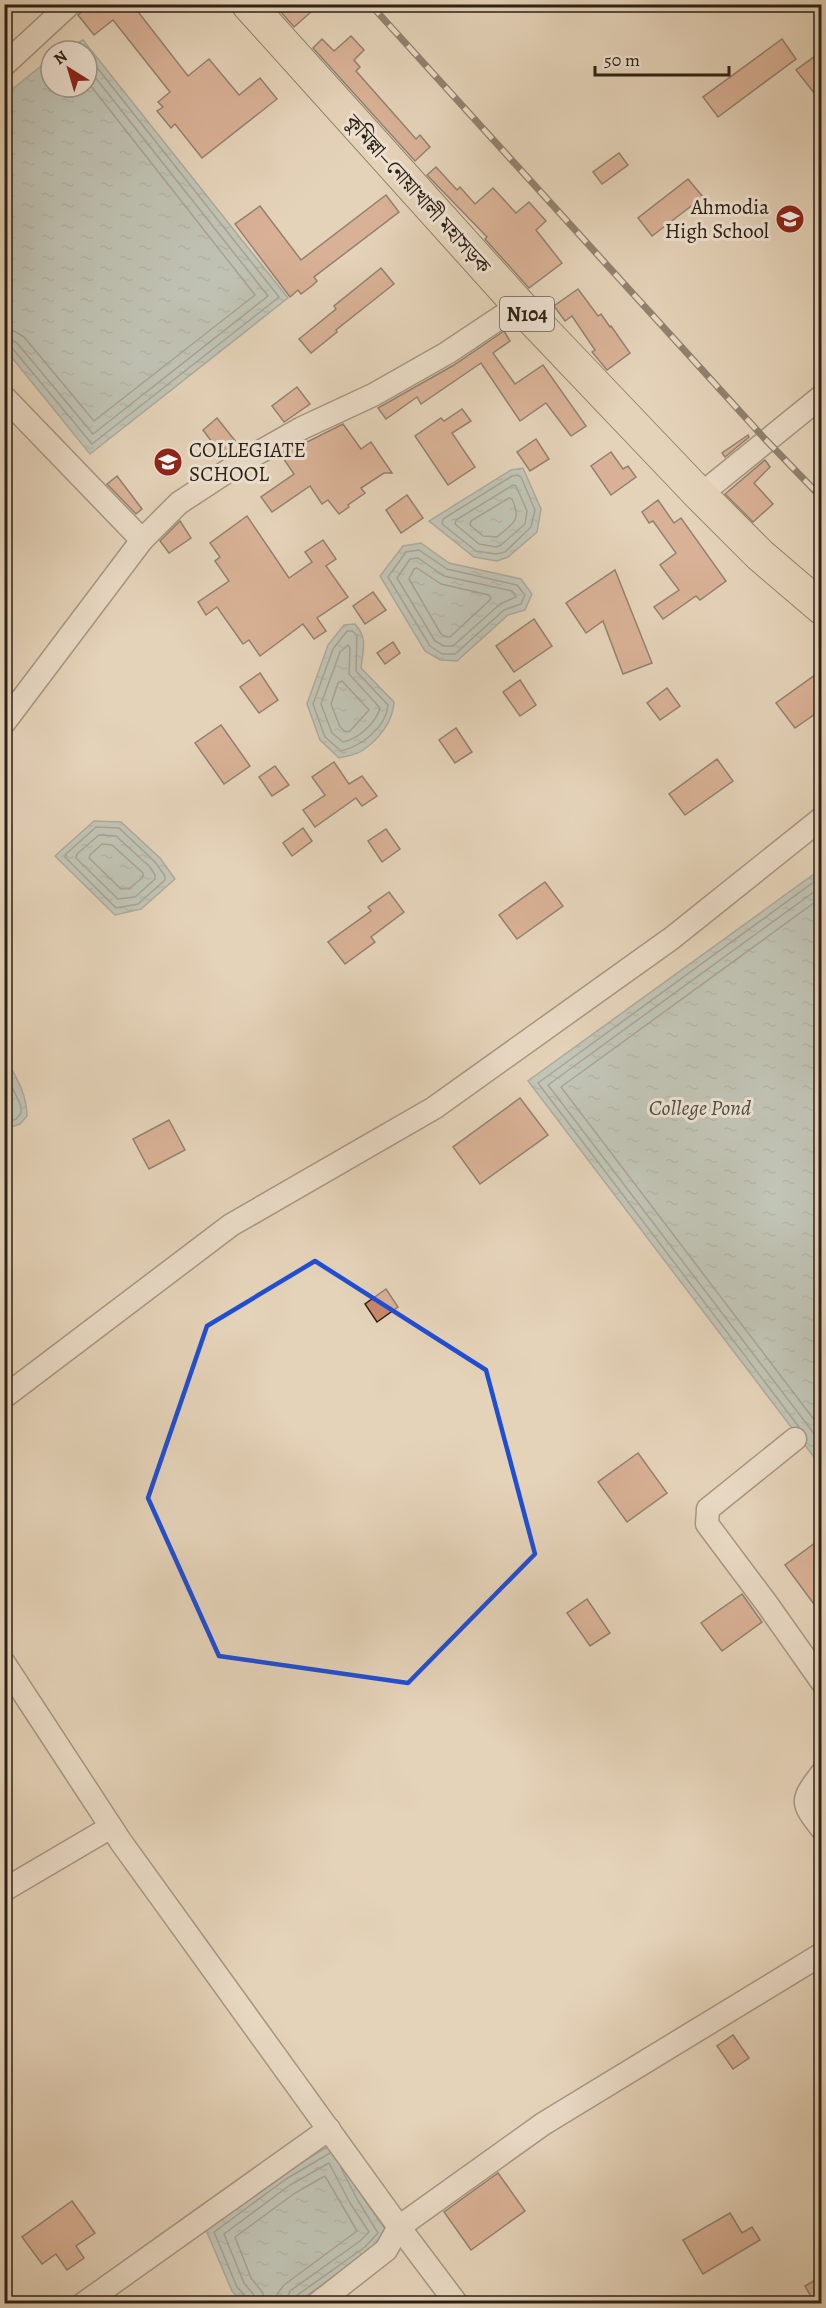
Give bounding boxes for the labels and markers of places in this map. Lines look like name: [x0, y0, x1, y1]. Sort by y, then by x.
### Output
place label: Ahmodia High School: [665, 193, 769, 245]
school or university icon: Ahmodia High School: [774, 203, 806, 235]
place label: COLLEGIATE SCHOOL: [189, 436, 306, 488]
school or university icon: COLLEGIATE SCHOOL: [152, 446, 184, 478]

